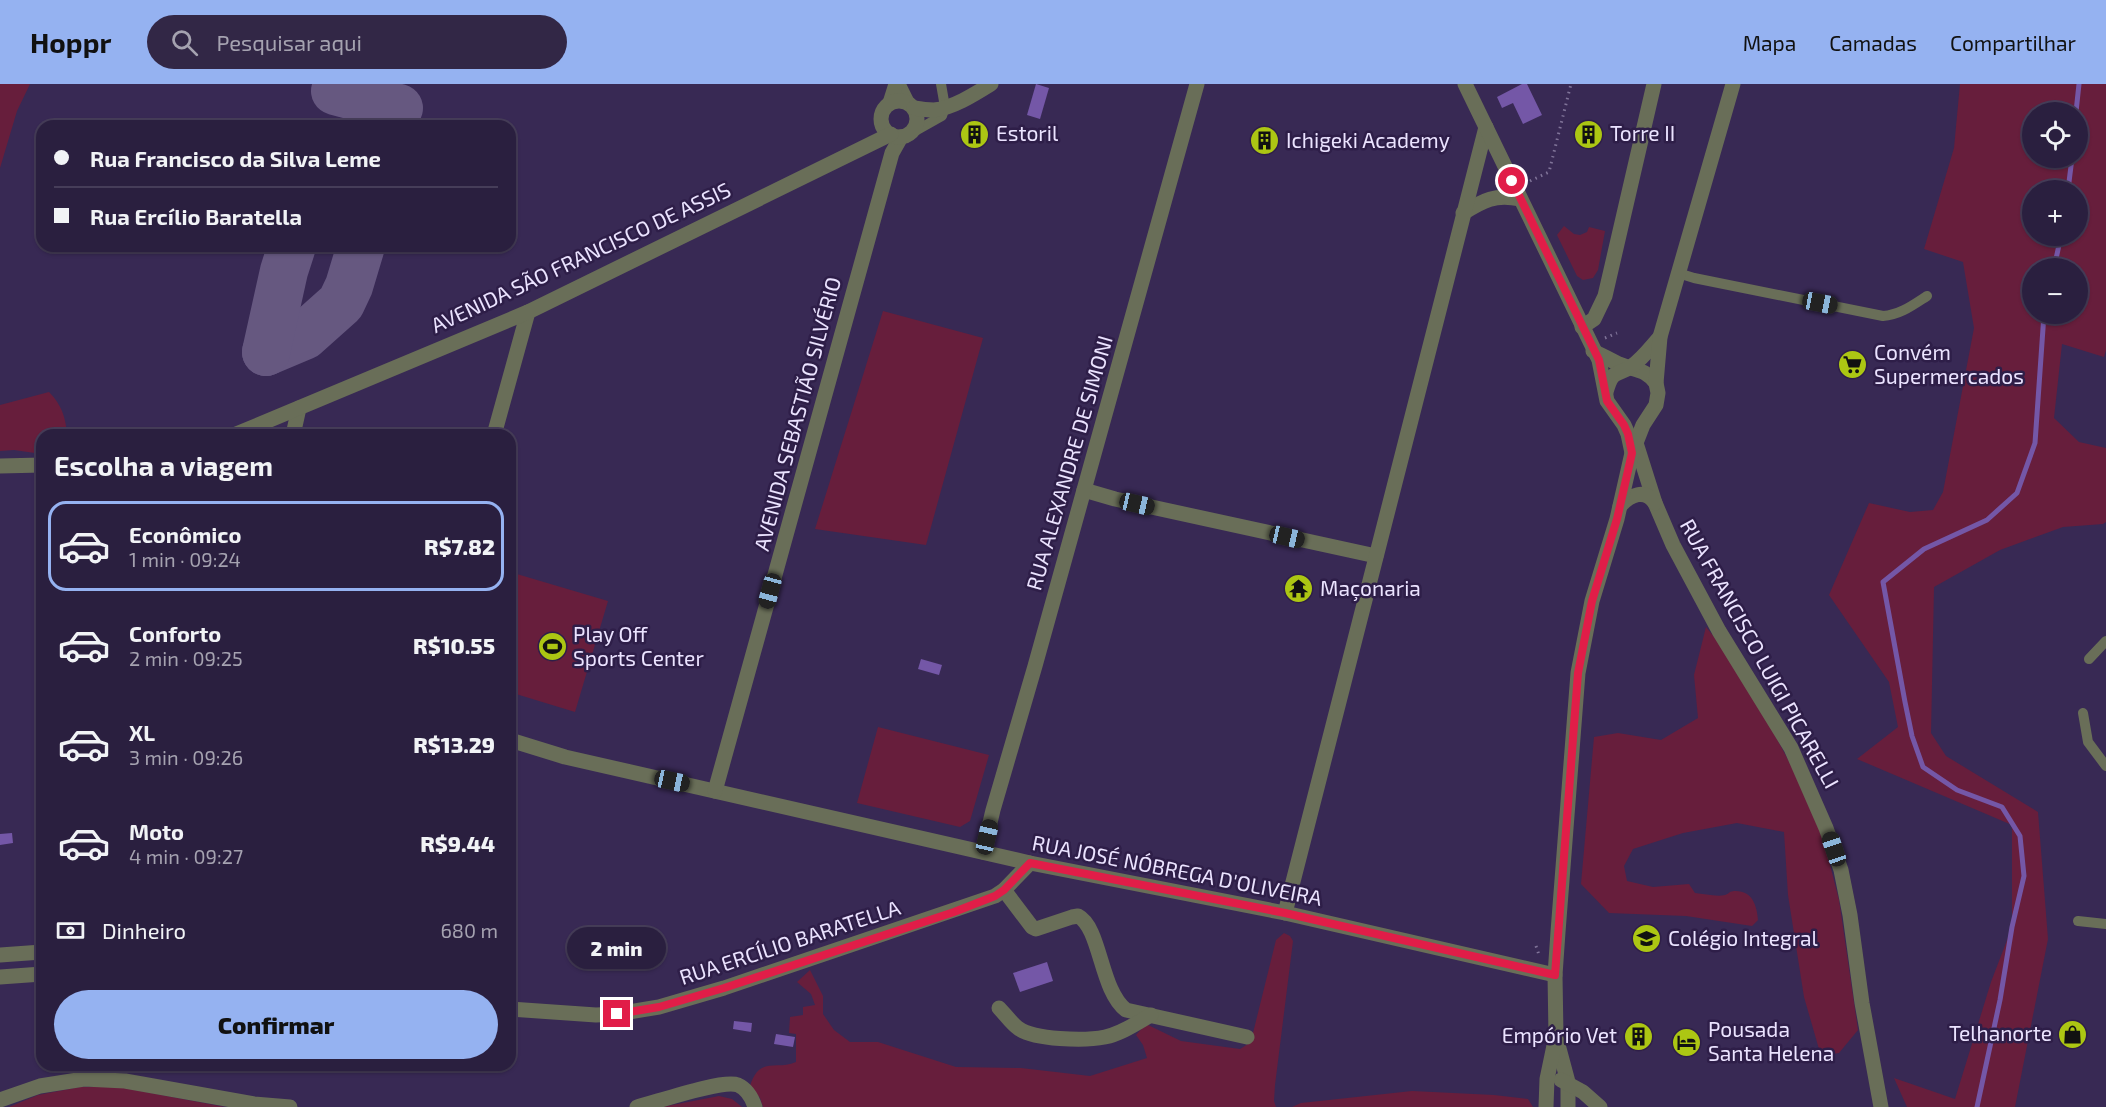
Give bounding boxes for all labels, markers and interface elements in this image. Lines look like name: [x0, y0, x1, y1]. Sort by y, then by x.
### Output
search box: [147, 15, 567, 69]
text: Hoppr: [30, 25, 111, 59]
icon: search: [168, 26, 201, 59]
text: Pesquisar aqui: [216, 29, 362, 55]
text: Mapa: [1743, 30, 1796, 55]
text: Camadas: [1829, 30, 1917, 55]
text: Compartilhar: [1950, 30, 2076, 55]
map controls: [2022, 102, 2088, 324]
button: locate: [2022, 102, 2088, 168]
building icon: Estoril: [959, 118, 991, 150]
building icon: Torre II: [1573, 118, 1605, 150]
place label: Estoril: [996, 120, 1059, 145]
place label: Torre II: [1610, 120, 1675, 145]
building icon: Ichigeki Academy: [1249, 125, 1281, 157]
place label: Ichigeki Academy: [1286, 127, 1450, 152]
text: Rua Francisco da Silva Leme: [90, 145, 381, 171]
route start: [1498, 167, 1525, 194]
street label: AVENIDA SÃO FRANCISCO DE ASSIS: [427, 176, 734, 337]
button: +: [2022, 180, 2088, 246]
text: Rua Ercílio Baratella: [90, 203, 302, 229]
button: −: [2022, 258, 2088, 324]
street label: AVENIDA SEBASTIÃO SILVÉRIO: [748, 274, 845, 553]
car: [1801, 291, 1839, 315]
street label: RUA ALEXANDRE DE SIMONI: [1020, 332, 1117, 593]
place label: Convém Supermercados: [1874, 339, 2024, 388]
supermarket icon: Convém Supermercados: [1837, 349, 1869, 381]
text: Escolha a viagem: [54, 449, 273, 481]
car: [1117, 491, 1157, 517]
street label: RUA FRANCISCO LUIGI PICARELLI: [1676, 514, 1845, 792]
icon: car: [57, 519, 111, 573]
text: Econômico: [129, 521, 241, 547]
car: [1267, 524, 1307, 550]
text: R$7.82: [424, 533, 495, 559]
text: 1 min · 09:24: [129, 547, 241, 571]
car: [757, 571, 783, 611]
temple icon: Maçonaria: [1283, 573, 1315, 605]
place label: Maçonaria: [1320, 575, 1421, 602]
icon: car: [57, 618, 111, 672]
text: Conforto: [129, 620, 221, 646]
place label: Play Off Sports Center: [573, 621, 704, 670]
sports icon: Play Off Sports Center: [536, 631, 568, 663]
text: R$10.55: [413, 632, 495, 658]
text: 2 min · 09:25: [129, 646, 243, 670]
icon: car: [57, 717, 111, 771]
text: XL: [129, 719, 155, 745]
text: R$13.29: [413, 731, 495, 757]
text: 3 min · 09:26: [129, 745, 243, 769]
car: [653, 768, 691, 794]
icon: car: [57, 816, 111, 870]
car: [974, 817, 1000, 857]
text: Moto: [129, 818, 184, 844]
street label: RUA JOSÉ NÓBREGA D'OLIVEIRA: [1030, 829, 1324, 910]
car: [1820, 829, 1848, 869]
text: R$9.44: [420, 830, 495, 856]
text: 4 min · 09:27: [129, 844, 243, 868]
street label: RUA ERCÍLIO BARATELLA: [676, 894, 903, 989]
icon: cash: [54, 914, 87, 947]
text: Dinheiro: [102, 917, 186, 943]
text: 680 m: [440, 918, 498, 942]
school or university icon: Colégio Integral: [1631, 923, 1663, 955]
place label: Colégio Integral: [1668, 925, 1819, 950]
callout: 2 min: [568, 927, 666, 969]
text: 2 min: [591, 936, 642, 960]
button: Confirmar: [54, 990, 498, 1059]
route end: [603, 1000, 630, 1027]
place label: Pousada Santa Helena: [1708, 1016, 1834, 1065]
shop icon: Telhanorte: [2057, 1018, 2089, 1050]
building icon: Empório Vet: [1622, 1020, 1654, 1052]
place label: Telhanorte: [1949, 1020, 2052, 1045]
place label: Empório Vet: [1502, 1022, 1617, 1047]
hotel icon: Pousada Santa Helena: [1671, 1026, 1703, 1058]

